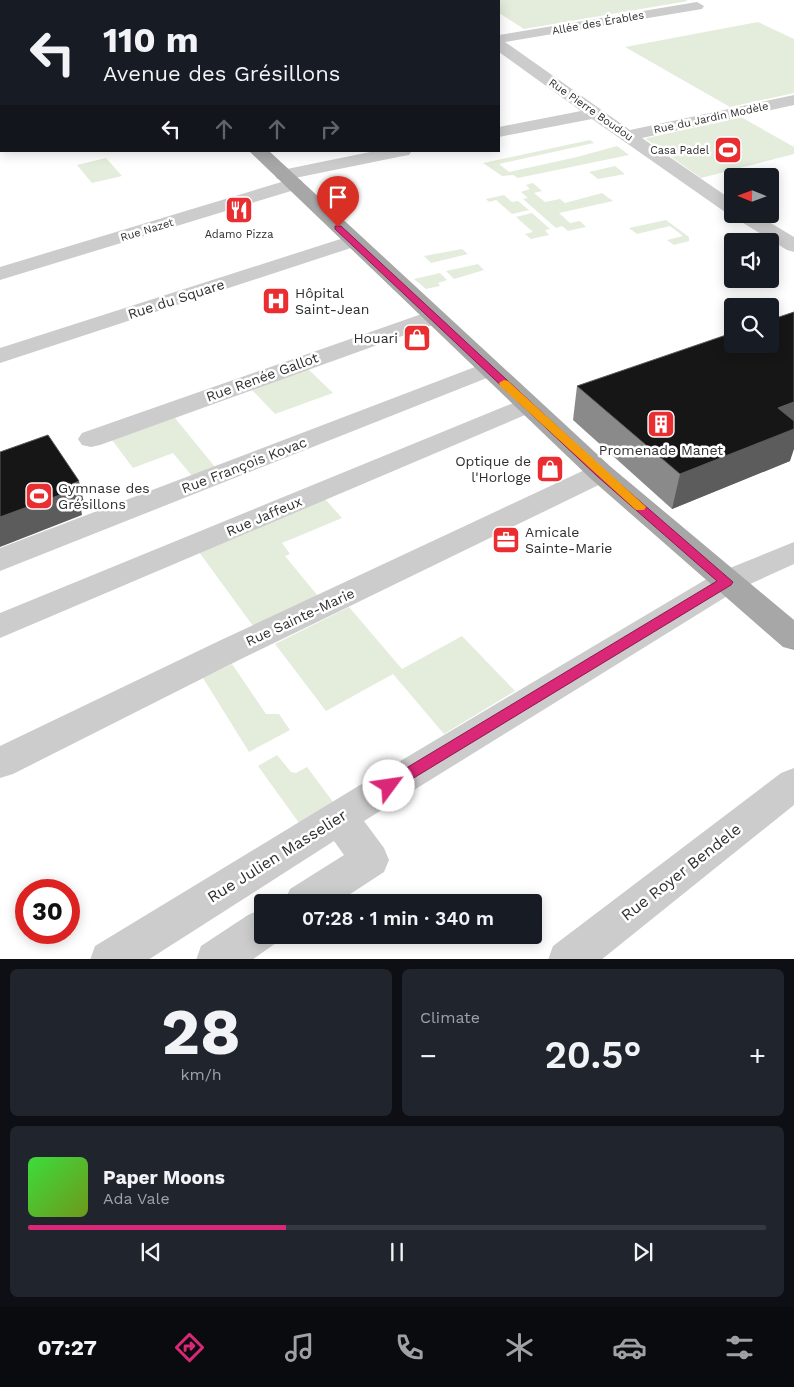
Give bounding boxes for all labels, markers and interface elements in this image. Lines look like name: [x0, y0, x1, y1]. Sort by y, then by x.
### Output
street label: Allée des Érables: [551, 7, 645, 37]
text: 110 m: [103, 19, 199, 61]
icon: left: [20, 20, 85, 85]
text: Avenue des Grésillons: [103, 61, 340, 86]
street label: Rue Pierre Boudou: [546, 76, 636, 144]
street label: Rue du Jardin Modèle: [652, 99, 770, 137]
icon: left: [157, 115, 185, 143]
icon: ahead: [210, 115, 238, 143]
icon: ahead: [263, 115, 291, 143]
icon: right: [316, 115, 344, 143]
sports icon: Casa Padel: [713, 135, 743, 165]
place label: Casa Padel: [650, 144, 710, 157]
north arrow: [724, 168, 779, 222]
map controls: [724, 168, 779, 353]
pin: [317, 176, 359, 227]
icon: arrive: [324, 183, 352, 211]
restaurant icon: Adamo Pizza: [224, 195, 254, 225]
street label: Rue Nazet: [119, 216, 176, 244]
place label: Adamo Pizza: [205, 228, 273, 241]
button: sound: [724, 233, 779, 288]
street label: Rue du Square: [126, 276, 226, 322]
place label: Hôpital Saint-Jean: [295, 285, 369, 317]
hospital icon: Hôpital Saint-Jean: [261, 286, 291, 316]
button: search: [724, 298, 779, 353]
shop icon: Houari: [402, 323, 432, 353]
place label: Houari: [353, 330, 398, 346]
street label: Rue Renée Gallot: [204, 349, 320, 405]
building icon: Promenade Manet: [646, 409, 676, 439]
street label: Rue François Kovac: [179, 434, 309, 496]
place label: Promenade Manet: [599, 442, 723, 458]
place label: Optique de l'Horloge: [455, 453, 531, 485]
shop icon: Optique de l'Horloge: [535, 454, 565, 484]
place label: Gymnase des Grésillons: [58, 480, 150, 512]
sports icon: Gymnase des Grésillons: [24, 481, 54, 511]
street label: Rue Jaffeux: [224, 493, 304, 539]
place label: Amicale Sainte-Marie: [525, 524, 612, 556]
office icon: Amicale Sainte-Marie: [491, 525, 521, 555]
street label: Rue Sainte-Marie: [243, 585, 357, 649]
position arrow: [362, 759, 414, 811]
street label: Rue Julien Masselier: [204, 805, 351, 907]
street label: Rue Royer Bendele: [617, 819, 745, 925]
speed limit sign: 30: [15, 879, 80, 944]
text: 07:28 · 1 min · 340 m: [302, 907, 494, 930]
text: 28: [161, 994, 241, 1070]
text: Climate: [420, 1008, 480, 1027]
text: 20.5°: [544, 1033, 642, 1077]
text: −: [420, 1039, 437, 1072]
text: +: [749, 1039, 766, 1072]
text: km/h: [180, 1065, 222, 1084]
text: Paper Moons: [103, 1166, 225, 1189]
text: Ada Vale: [103, 1189, 170, 1208]
icon: previous: [137, 1238, 165, 1266]
icon: pause: [383, 1238, 411, 1266]
icon: next: [629, 1238, 657, 1266]
icon: directions: [172, 1330, 207, 1365]
icon: music: [282, 1330, 317, 1365]
icon: phone: [392, 1330, 427, 1365]
icon: climate: [502, 1330, 537, 1365]
icon: car: [612, 1330, 647, 1365]
icon: filters: [722, 1330, 757, 1365]
text: 07:27: [37, 1335, 97, 1360]

